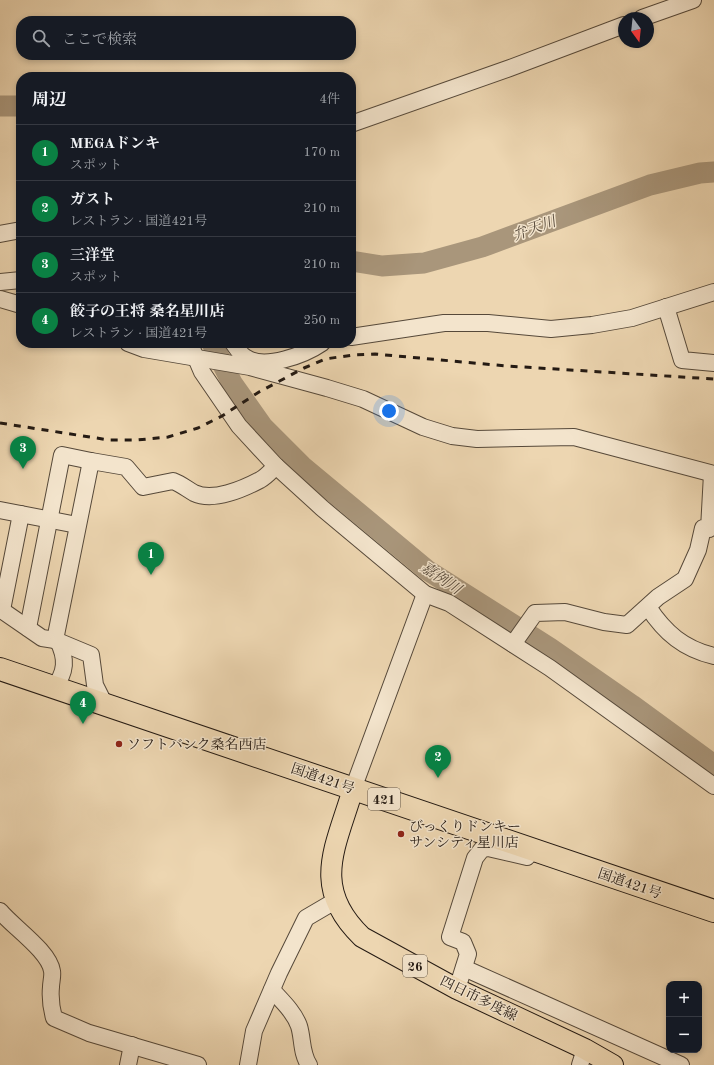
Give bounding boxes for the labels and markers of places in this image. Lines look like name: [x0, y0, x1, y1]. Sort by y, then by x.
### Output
pin: 3: [10, 436, 36, 469]
pin: 1: [138, 542, 164, 575]
pin: 4: [70, 691, 96, 724]
place label: ソフトバンク桑名西店: [127, 737, 266, 752]
marker: ソフトバンク桑名西店: [114, 739, 124, 749]
pin: 2: [425, 745, 451, 778]
place label: びっくりドンキー サンシティ星川店: [409, 819, 521, 850]
marker: びっくりドンキー サンシティ星川店: [396, 829, 406, 839]

